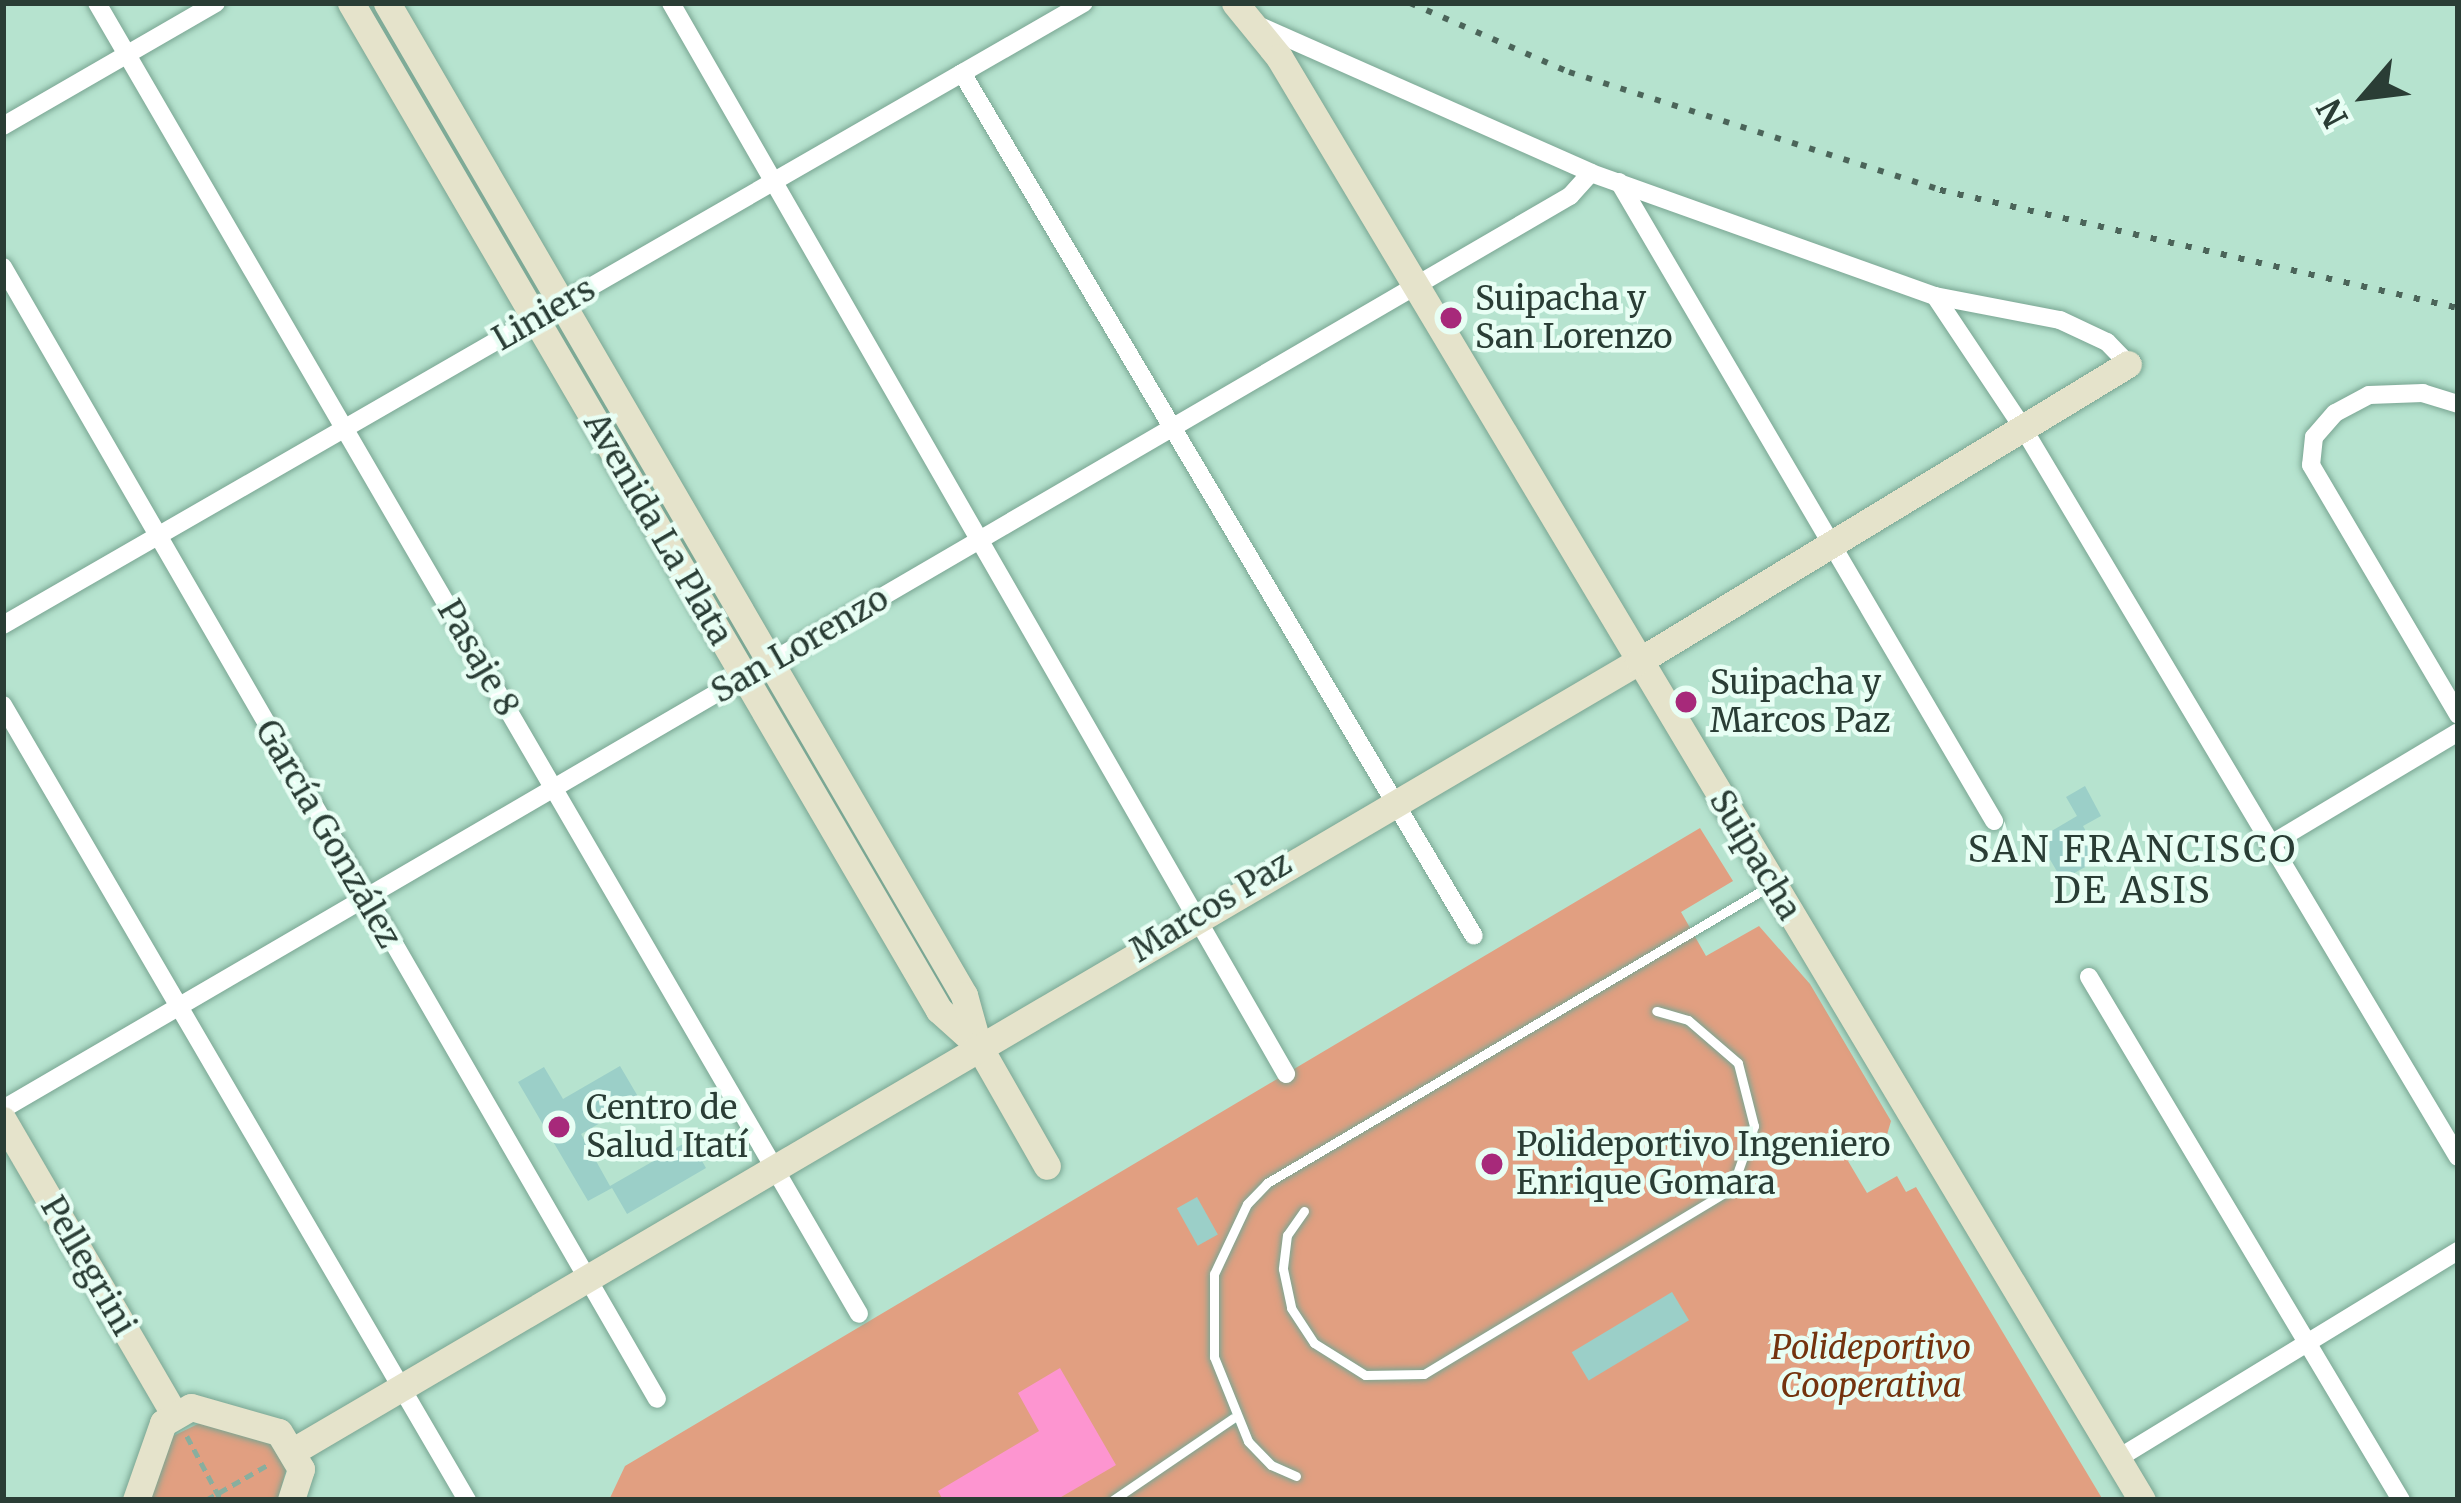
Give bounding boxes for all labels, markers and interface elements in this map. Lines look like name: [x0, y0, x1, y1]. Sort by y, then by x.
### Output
north arrow: [2305, 36, 2425, 156]
text: N: [2309, 92, 2357, 134]
street label: Liniers: [486, 269, 602, 359]
place label: Suipacha y San Lorenzo: [1475, 279, 1673, 357]
marker: Suipacha y San Lorenzo: [1438, 305, 1464, 331]
street label: Avenida La Plata: [576, 406, 740, 652]
street label: San Lorenzo: [705, 578, 895, 712]
street label: Pasaje 8: [429, 593, 527, 723]
place label: Suipacha y Marcos Paz: [1710, 663, 1890, 741]
marker: Suipacha y Marcos Paz: [1673, 689, 1699, 715]
street label: García González: [247, 713, 409, 955]
street label: Suipacha: [1701, 783, 1809, 927]
district label: SAN FRANCISCO DE ASIS: [1968, 827, 2298, 912]
street label: Marcos Paz: [1124, 844, 1298, 970]
place label: Centro de Salud Itatí: [586, 1088, 748, 1166]
marker: Centro de Salud Itatí: [543, 1111, 575, 1143]
place label: Polideportivo Ingeniero Enrique Gomara: [1516, 1125, 1891, 1203]
marker: Polideportivo Ingeniero Enrique Gomara: [1479, 1151, 1505, 1177]
street label: Pellegrini: [32, 1189, 144, 1343]
park label: Polideportivo Cooperativa: [1771, 1328, 1971, 1406]

